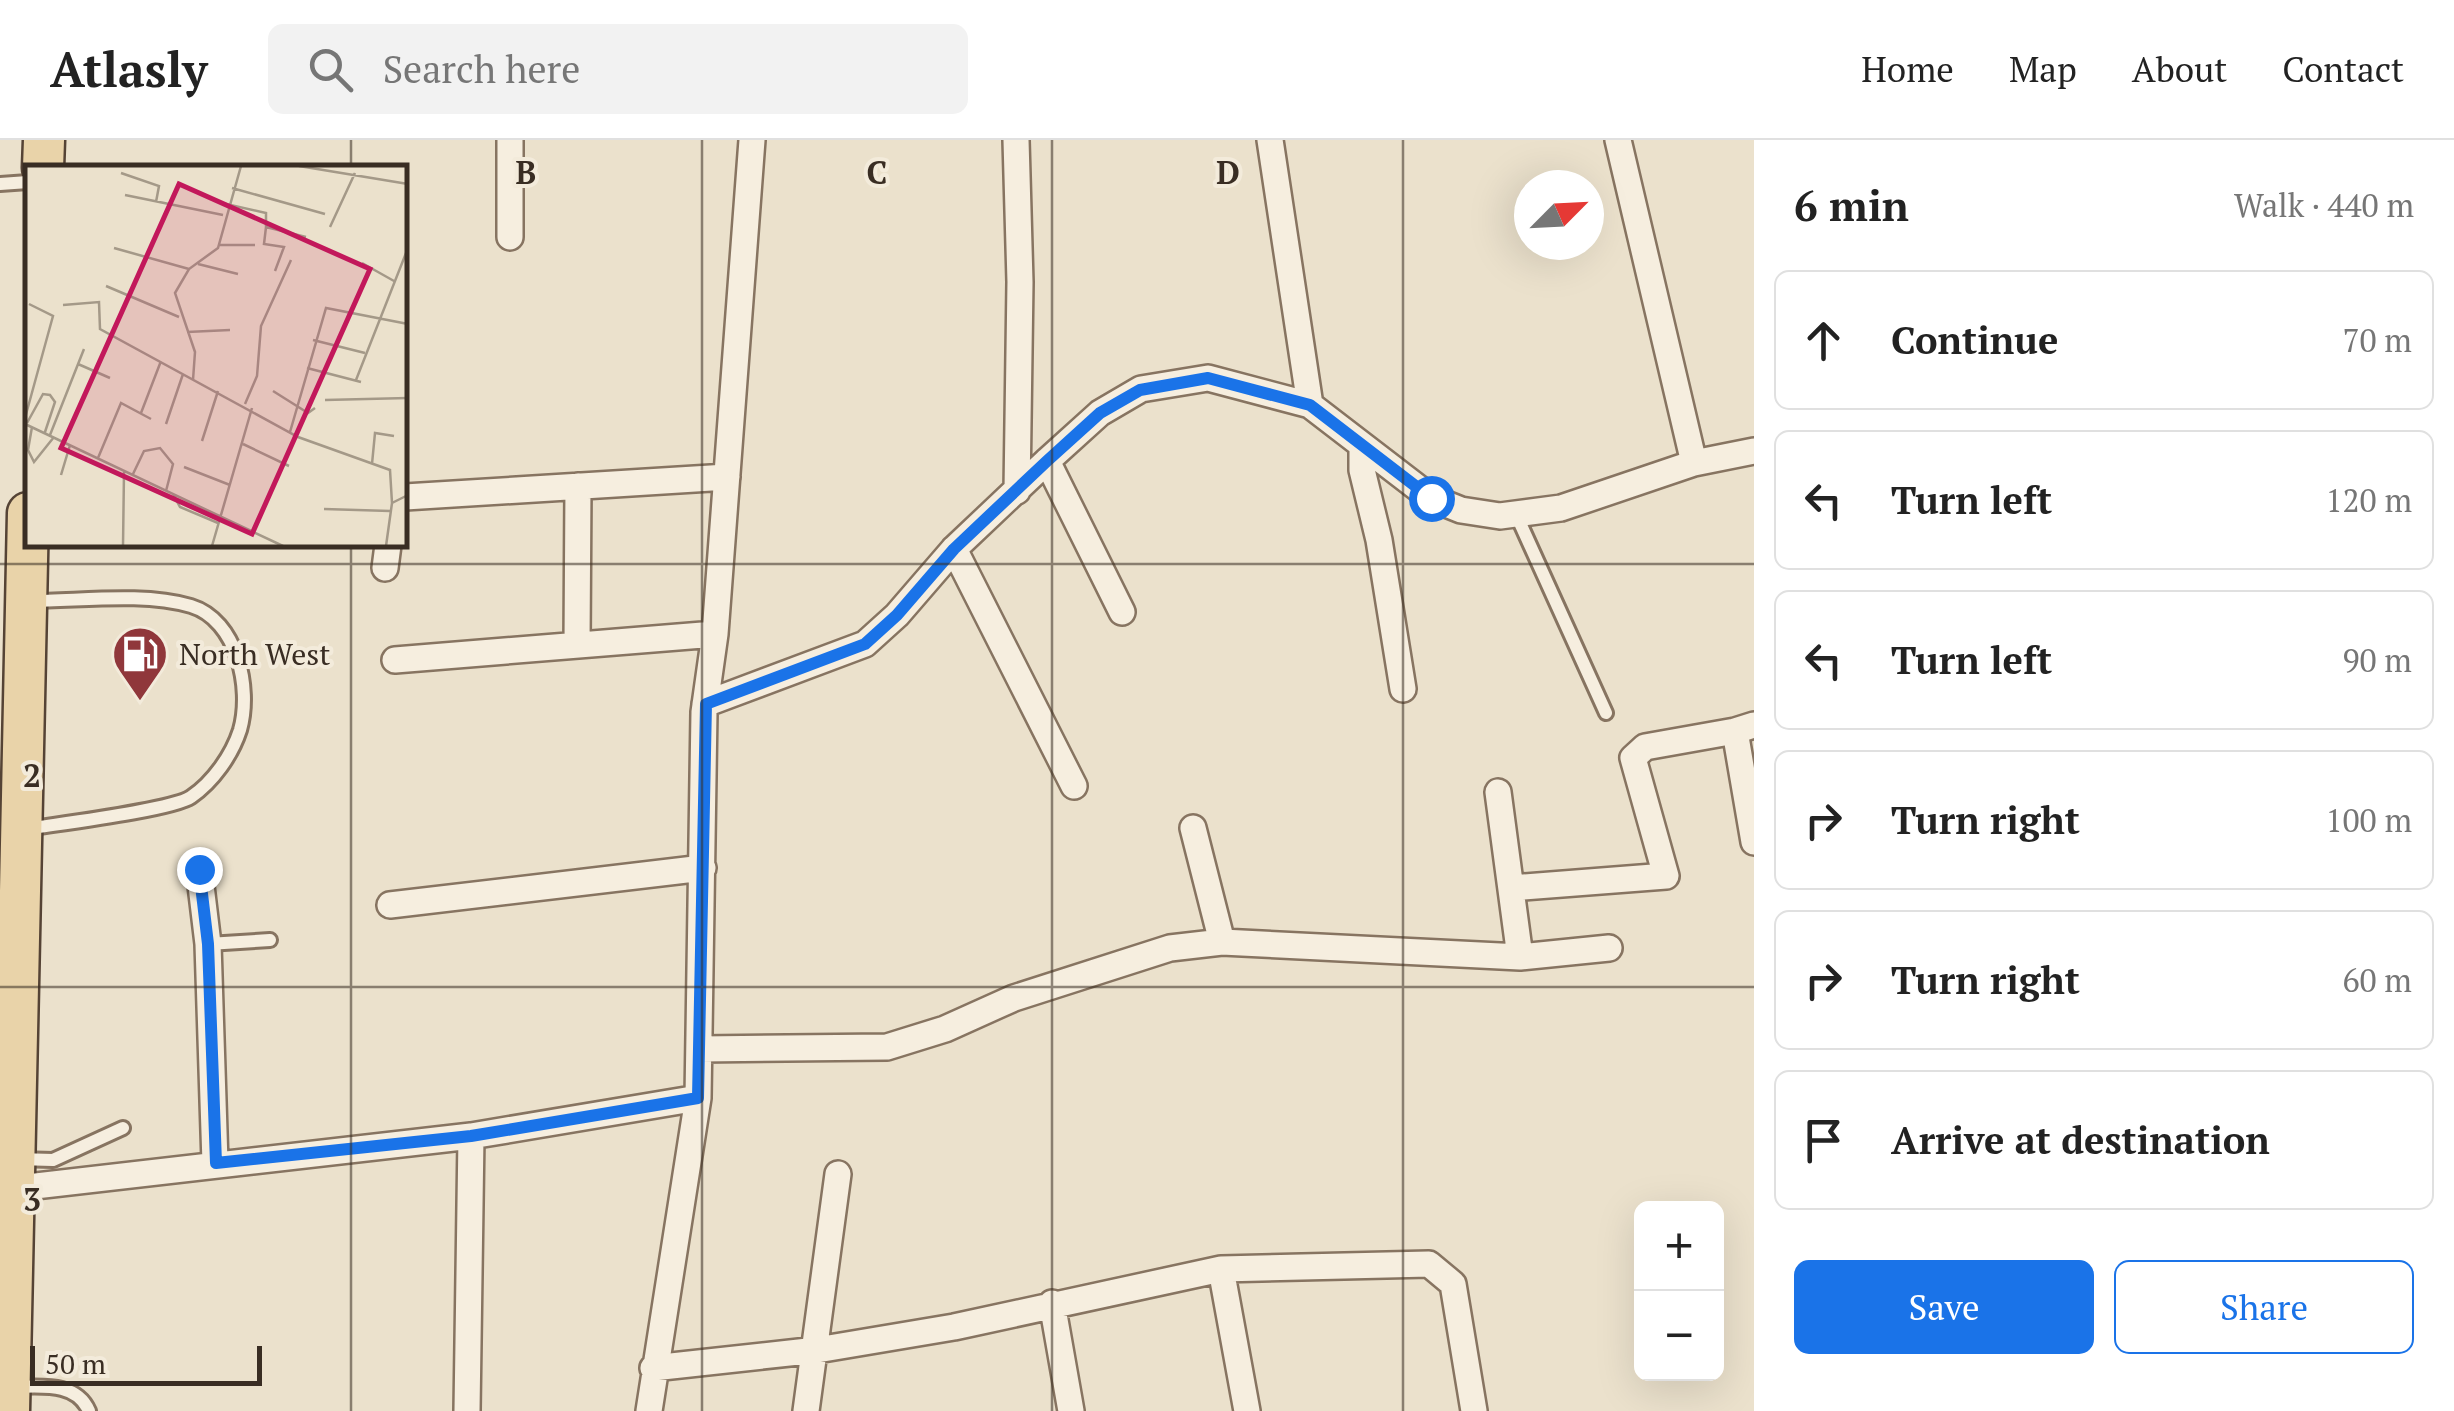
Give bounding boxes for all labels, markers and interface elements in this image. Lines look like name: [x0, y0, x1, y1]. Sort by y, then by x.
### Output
search box: [268, 24, 968, 114]
text: Atlasly: [50, 37, 208, 101]
icon: search: [303, 42, 358, 97]
text: Search here: [383, 44, 580, 94]
text: Home: [1861, 46, 1954, 92]
text: Map: [2009, 46, 2077, 92]
text: About: [2132, 46, 2227, 92]
text: Contact: [2282, 46, 2404, 92]
text: B: [516, 151, 536, 193]
text: C: [867, 151, 887, 193]
text: D: [1216, 151, 1240, 193]
inset map: [25, 165, 408, 548]
north arrow: [1514, 170, 1604, 260]
text: 6 min: [1794, 177, 1909, 233]
text: Walk · 440 m: [2234, 184, 2414, 226]
icon: ahead: [1796, 313, 1851, 368]
text: Continue: [1891, 315, 2058, 365]
text: 70 m: [2342, 319, 2412, 361]
icon: left: [1796, 473, 1851, 528]
text: Turn left: [1891, 475, 2052, 525]
route start: [1409, 476, 1455, 522]
text: 120 m: [2325, 479, 2412, 521]
fuel station icon: North West: [110, 624, 170, 703]
icon: left: [1796, 633, 1851, 688]
place label: North West: [179, 634, 330, 674]
text: Turn left: [1891, 635, 2052, 685]
text: 90 m: [2342, 639, 2412, 681]
text: 2: [23, 754, 41, 796]
icon: right: [1796, 793, 1851, 848]
text: Turn right: [1891, 795, 2080, 845]
text: 100 m: [2325, 799, 2412, 841]
route end: [177, 847, 223, 893]
icon: right: [1796, 953, 1851, 1008]
text: Turn right: [1891, 955, 2080, 1005]
text: 60 m: [2342, 959, 2412, 1001]
icon: arrive: [1796, 1113, 1851, 1168]
text: Arrive at destination: [1891, 1115, 2270, 1165]
text: 3: [23, 1178, 41, 1220]
map controls: [1634, 1201, 1724, 1381]
button: +: [1634, 1201, 1724, 1291]
button: Save: [1794, 1260, 2094, 1354]
button: Share: [2114, 1260, 2414, 1354]
button: −: [1634, 1291, 1724, 1381]
scale bar: [30, 1341, 262, 1386]
text: 50 m: [45, 1345, 106, 1382]

